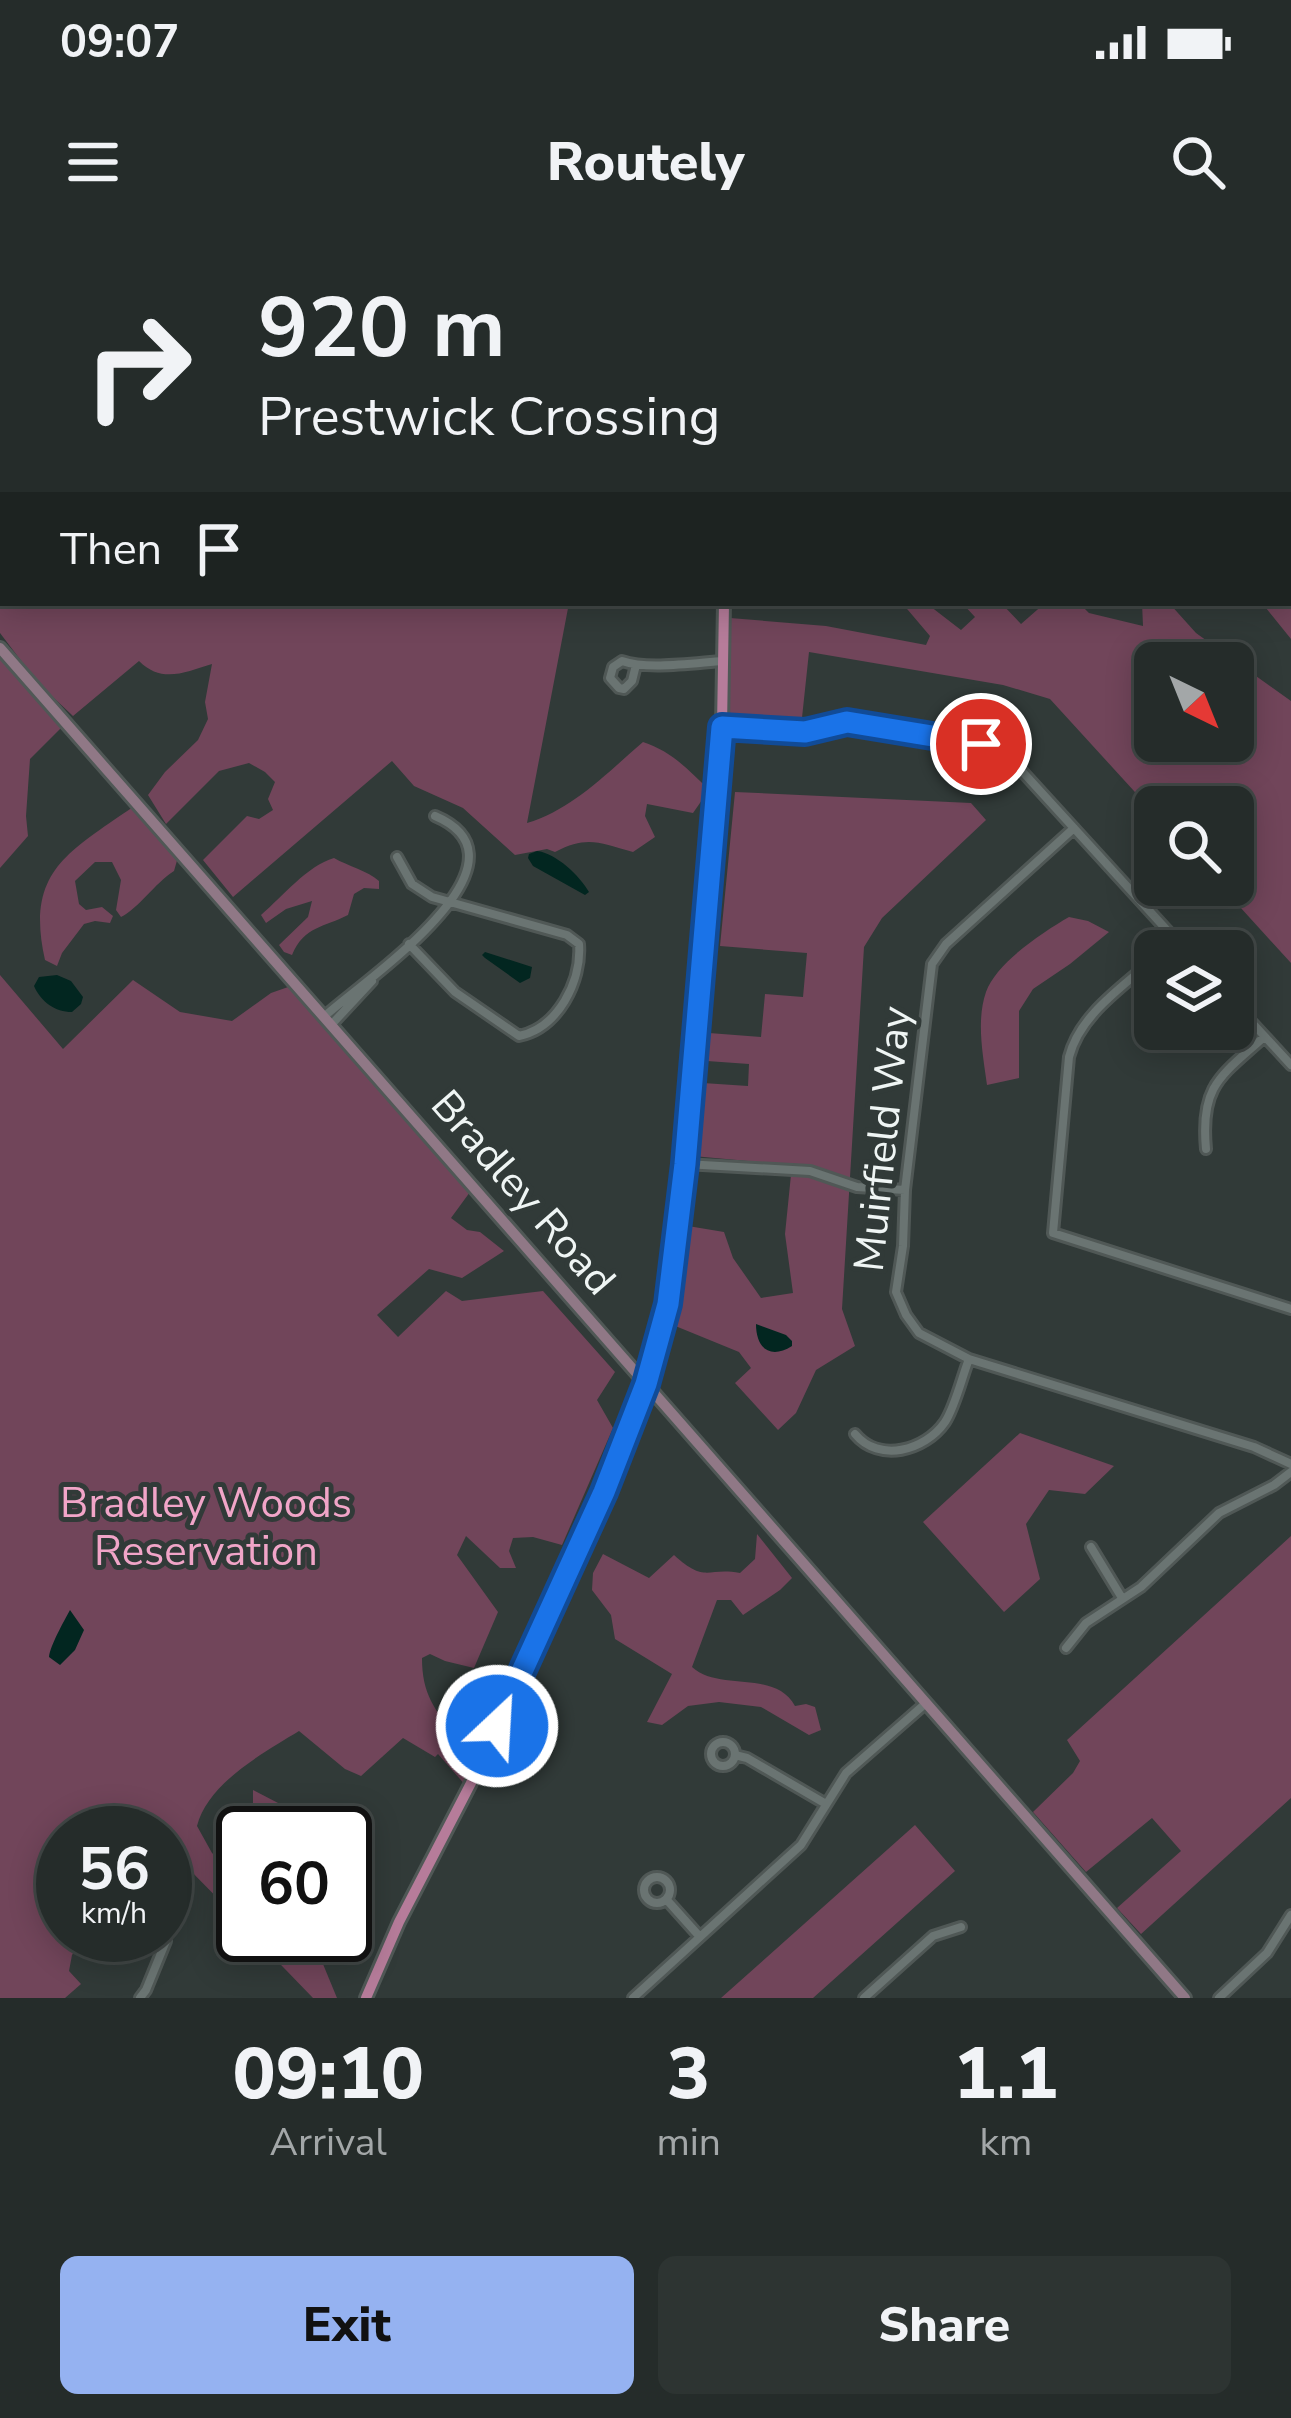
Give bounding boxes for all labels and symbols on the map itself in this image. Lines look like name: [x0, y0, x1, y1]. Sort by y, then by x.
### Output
north arrow: [1134, 642, 1254, 762]
pin: [930, 693, 1032, 795]
street label: Muirfield Way: [841, 1003, 925, 1274]
street label: Bradley Road: [418, 1078, 628, 1308]
park label: Bradley Woods Reservation: [60, 1475, 352, 1580]
position arrow: [434, 1663, 560, 1789]
speed limit sign: 60: [216, 1806, 372, 1962]

